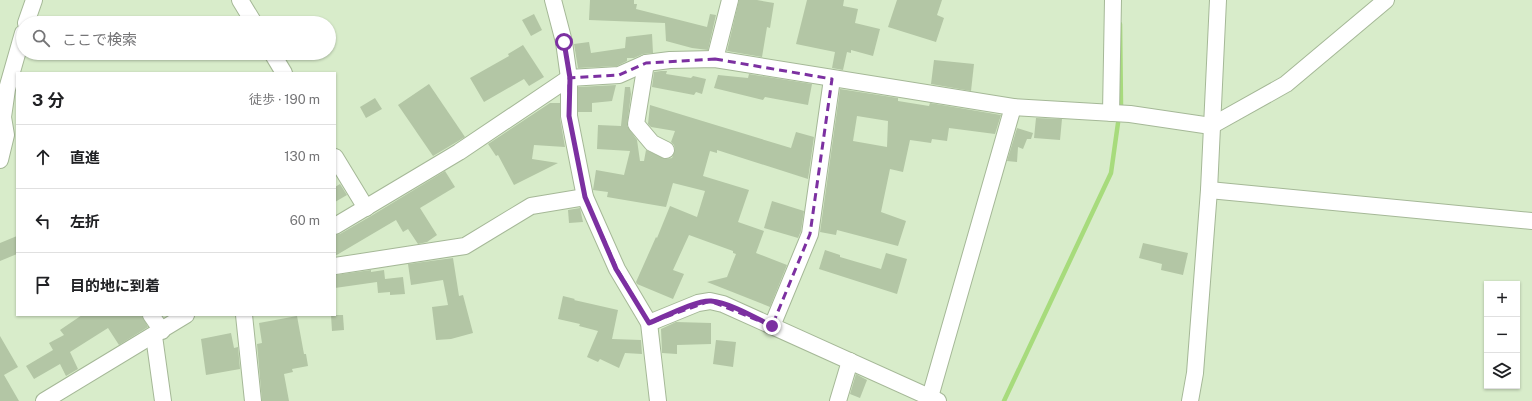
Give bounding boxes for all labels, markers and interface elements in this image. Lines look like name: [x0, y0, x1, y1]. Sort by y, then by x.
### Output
search box: [16, 16, 336, 60]
icon: search: [30, 27, 52, 49]
text: ここで検索: [62, 31, 137, 48]
route start: [555, 33, 573, 51]
text: 3 分: [32, 90, 64, 110]
text: 徒歩 · 190 m: [249, 92, 320, 107]
icon: ahead: [32, 146, 54, 168]
text: 直進: [70, 149, 100, 166]
text: 130 m: [284, 149, 320, 164]
icon: left: [32, 210, 54, 232]
text: 左折: [70, 213, 100, 230]
text: 60 m: [290, 213, 320, 228]
icon: arrive: [32, 274, 54, 296]
text: 目的地に到着: [70, 277, 160, 294]
map controls: [1484, 281, 1520, 389]
button: +: [1484, 281, 1520, 317]
route end: [763, 317, 781, 335]
button: −: [1484, 317, 1520, 353]
button: layers: [1484, 353, 1520, 389]

